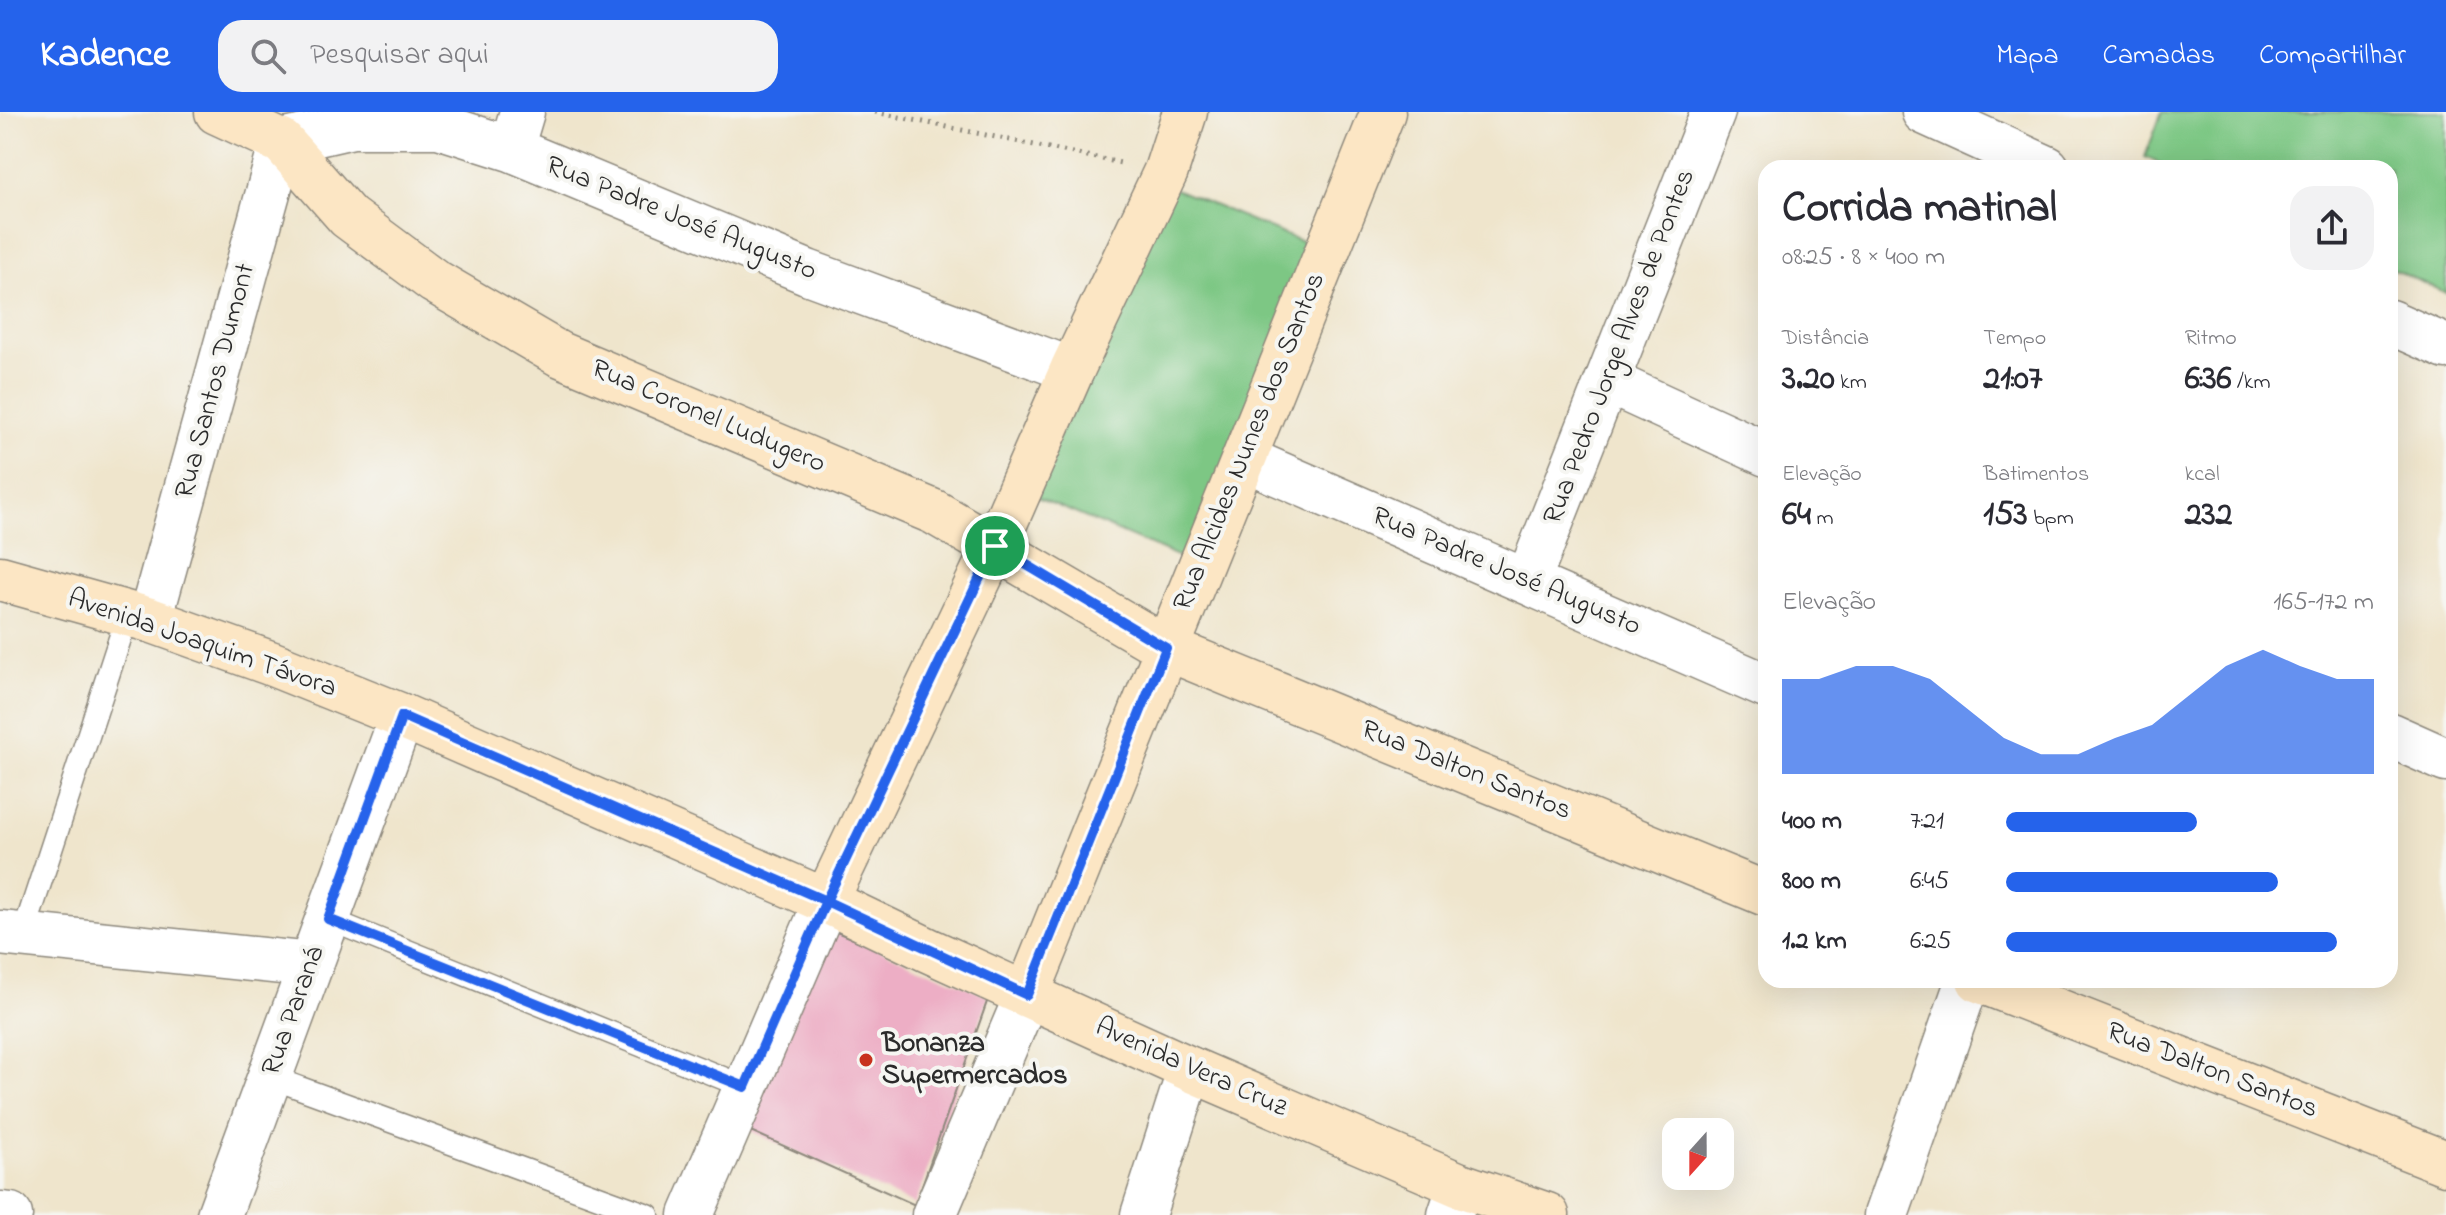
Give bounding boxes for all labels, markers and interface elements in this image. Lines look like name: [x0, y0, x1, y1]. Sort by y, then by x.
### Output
search box: [218, 20, 778, 92]
text: Kadence: [40, 28, 170, 84]
icon: search: [246, 34, 290, 78]
text: Pesquisar aqui: [310, 34, 489, 78]
text: Mapa: [1996, 36, 2059, 77]
text: Camadas: [2103, 36, 2215, 77]
text: Compartilhar: [2259, 36, 2406, 77]
street label: Rua Padre José Augusto: [539, 146, 823, 292]
street label: Rua Pedro Jorge Alves de Pontes: [1533, 163, 1707, 531]
text: Corrida matinal: [1782, 177, 2057, 241]
button: share: [2290, 186, 2374, 270]
text: 08:25 · 8 × 400 m: [1782, 239, 1945, 277]
street label: Rua Santos Dumont: [165, 259, 267, 503]
street label: Rua Alcides Nunes dos Santos: [1163, 267, 1337, 617]
text: Distância: [1782, 323, 1869, 355]
text: Tempo: [1983, 323, 2046, 355]
text: Ritmo: [2185, 323, 2237, 355]
street label: Rua Coronel Ludugero: [584, 349, 832, 485]
text: 3.20: [1782, 355, 1835, 405]
text: 21:07: [1983, 355, 2043, 405]
text: 6:36: [2185, 355, 2232, 405]
text: km: [1835, 367, 1867, 399]
text: /km: [2232, 367, 2271, 399]
text: Elevação: [1782, 459, 1862, 491]
text: Batimentos: [1983, 459, 2089, 491]
text: kcal: [2185, 459, 2220, 491]
text: 64: [1782, 491, 1811, 541]
text: 153: [1983, 491, 2028, 541]
text: 232: [2185, 491, 2233, 541]
street label: Rua Padre José Augusto: [1365, 497, 1647, 647]
text: m: [1811, 503, 1834, 535]
text: bpm: [2028, 503, 2074, 535]
pin: [961, 512, 1029, 580]
icon: arrive: [973, 524, 1017, 568]
street label: Avenida Joaquim Távora: [62, 579, 342, 709]
text: Elevação: [1782, 584, 1876, 622]
text: 165–172 m: [2273, 584, 2374, 622]
street label: Rua Dalton Santos: [1355, 710, 1577, 832]
text: 400 m: [1782, 803, 1842, 841]
text: 7:21: [1910, 803, 1944, 841]
text: 800 m: [1782, 863, 1841, 901]
text: 6:45: [1910, 863, 1949, 901]
text: 1.2 km: [1782, 923, 1847, 961]
text: 6:25: [1910, 923, 1951, 961]
street label: Rua Paraná: [252, 941, 336, 1081]
street label: Avenida Vera Cruz: [1088, 1007, 1294, 1129]
street label: Rua Dalton Santos: [2100, 1012, 2324, 1130]
place label: Bonanza Supermercados: [880, 1024, 1067, 1097]
marker: Bonanza Supermercados: [857, 1051, 875, 1069]
north arrow: [1662, 1118, 1734, 1190]
map controls: [1662, 1118, 1734, 1190]

